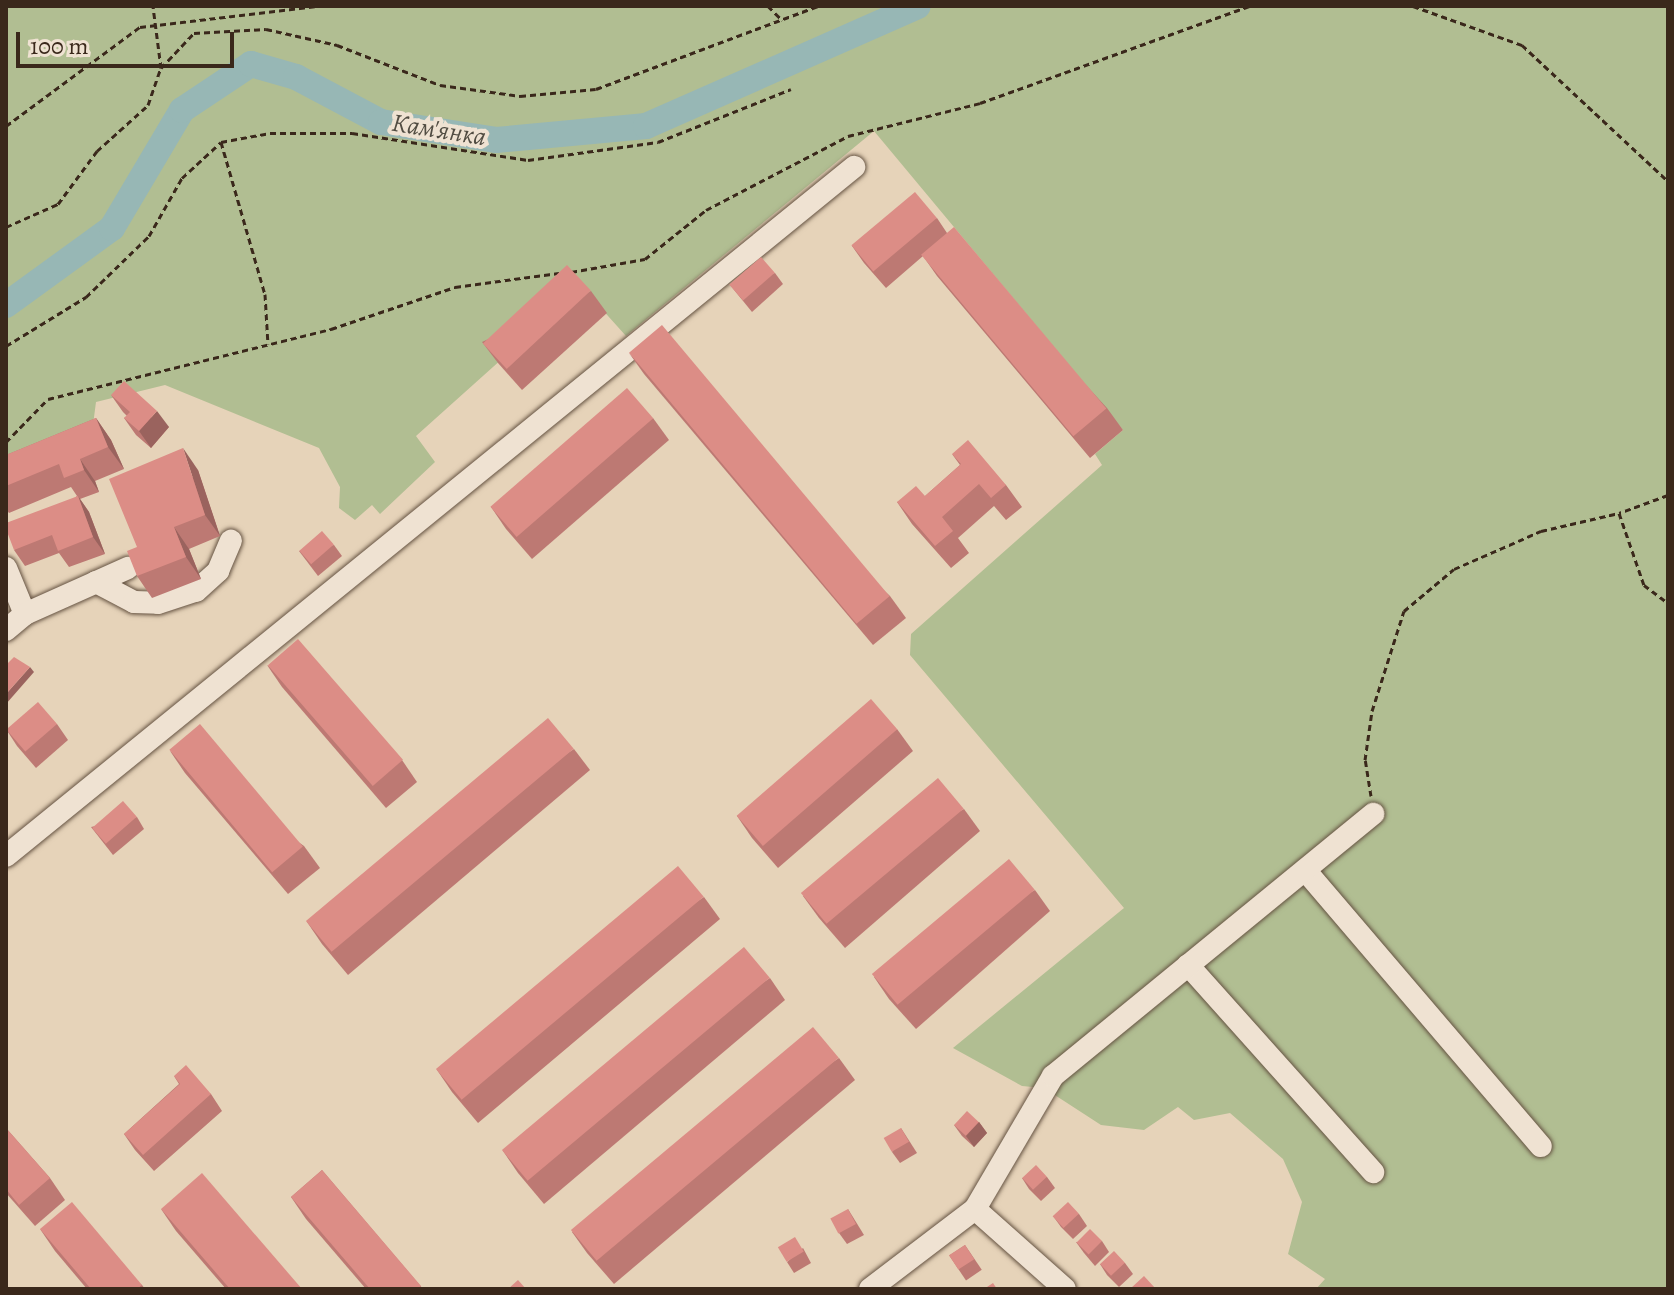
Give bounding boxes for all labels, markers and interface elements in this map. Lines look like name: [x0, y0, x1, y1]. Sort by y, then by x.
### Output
scale bar: [20, 16, 238, 66]
text: 100 m: [30, 30, 89, 62]
water label: Кам'янка: [390, 107, 488, 153]

